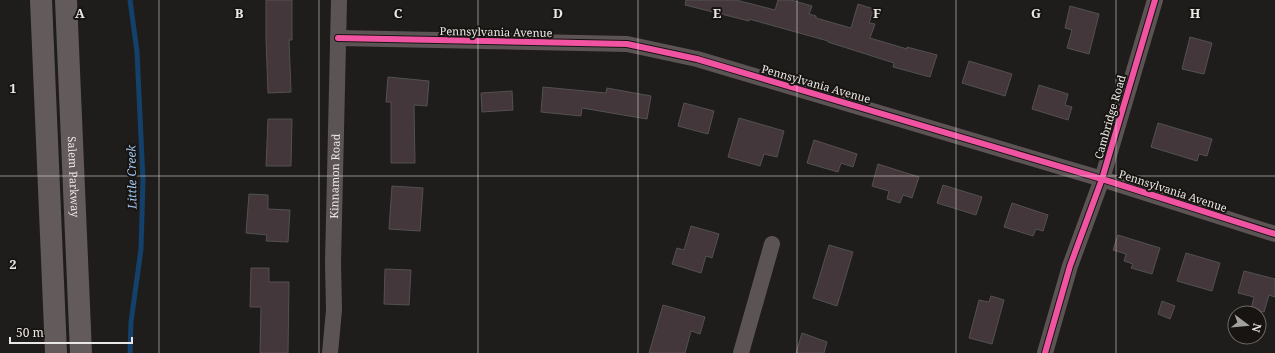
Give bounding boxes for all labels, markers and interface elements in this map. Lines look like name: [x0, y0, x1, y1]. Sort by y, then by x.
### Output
text: A: [75, 4, 85, 22]
text: B: [235, 4, 244, 22]
text: C: [394, 4, 403, 22]
text: D: [553, 4, 563, 22]
text: E: [713, 4, 722, 22]
text: F: [873, 4, 881, 22]
text: G: [1031, 4, 1041, 22]
text: H: [1190, 4, 1201, 22]
street label: Pennsylvania Avenue: [439, 23, 553, 40]
street label: Pennsylvania Avenue: [760, 61, 873, 106]
street label: Cambridge Road: [1090, 73, 1129, 161]
text: 1: [9, 79, 17, 97]
street label: Kinnamon Road: [326, 133, 343, 219]
street label: Salem Parkway: [65, 136, 83, 218]
water label: Little Creek: [122, 144, 141, 210]
street label: Pennsylvania Avenue: [1117, 166, 1229, 215]
text: 2: [9, 255, 17, 273]
north arrow: [1227, 305, 1267, 345]
scale bar: [10, 319, 132, 345]
text: N: [1249, 322, 1265, 334]
text: 50 m: [16, 324, 44, 341]

